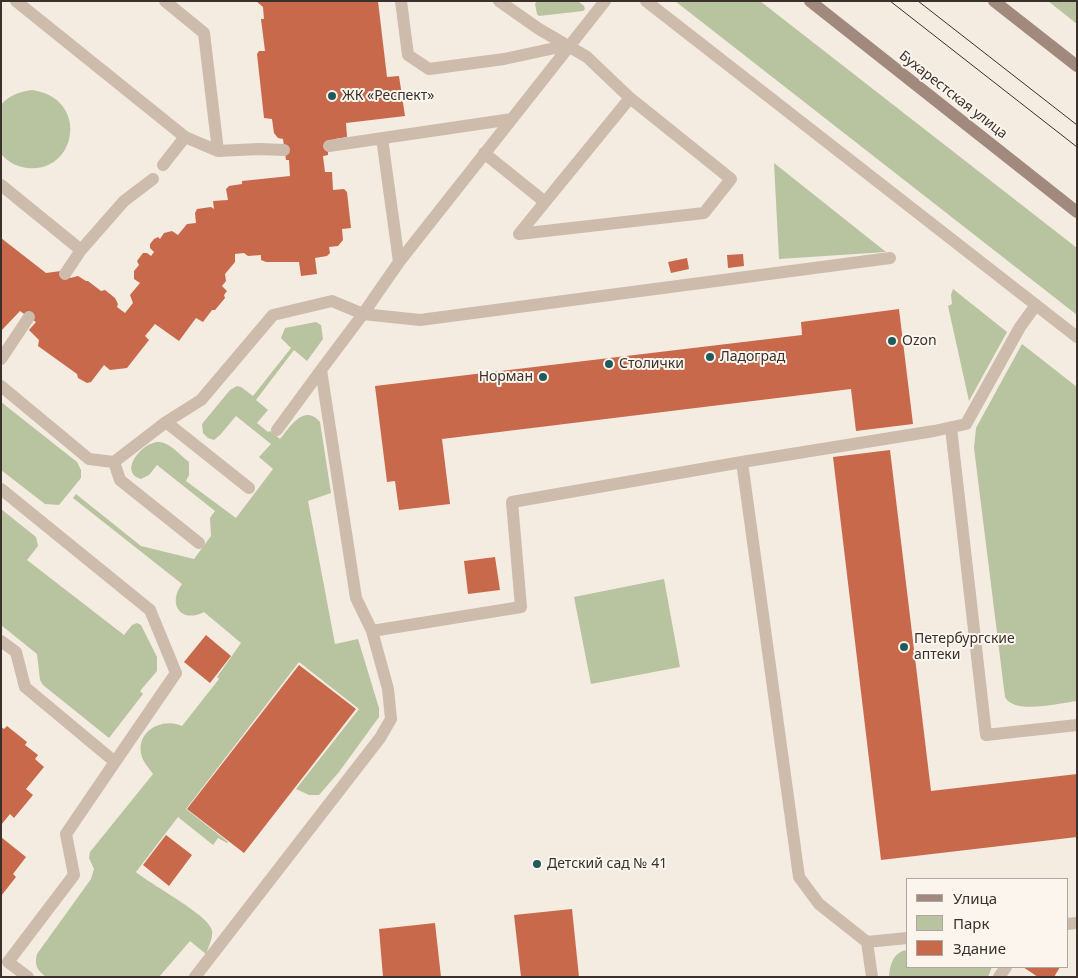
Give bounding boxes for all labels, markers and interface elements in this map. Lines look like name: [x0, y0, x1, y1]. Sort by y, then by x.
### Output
street label: Бухарестская улица: [895, 47, 1011, 143]
place label: ЖК «Респект»: [342, 88, 434, 104]
marker: ЖК «Респект»: [326, 90, 338, 102]
place label: Ozon: [902, 333, 937, 349]
marker: Ozon: [886, 335, 898, 347]
place label: Ладоград: [720, 349, 785, 365]
marker: Ладоград: [704, 351, 716, 363]
place label: Столички: [619, 356, 684, 372]
marker: Столички: [603, 358, 615, 370]
place label: Норман: [479, 369, 533, 385]
marker: Норман: [537, 371, 549, 383]
place label: Петербургские аптеки: [914, 631, 1015, 664]
marker: Петербургские аптеки: [898, 641, 910, 653]
place label: Детский сад № 41: [547, 856, 667, 872]
marker: Детский сад № 41: [531, 858, 543, 870]
legend: [906, 878, 1068, 968]
text: Улица: [953, 888, 997, 908]
text: Парк: [953, 913, 989, 933]
text: Здание: [953, 938, 1006, 958]

